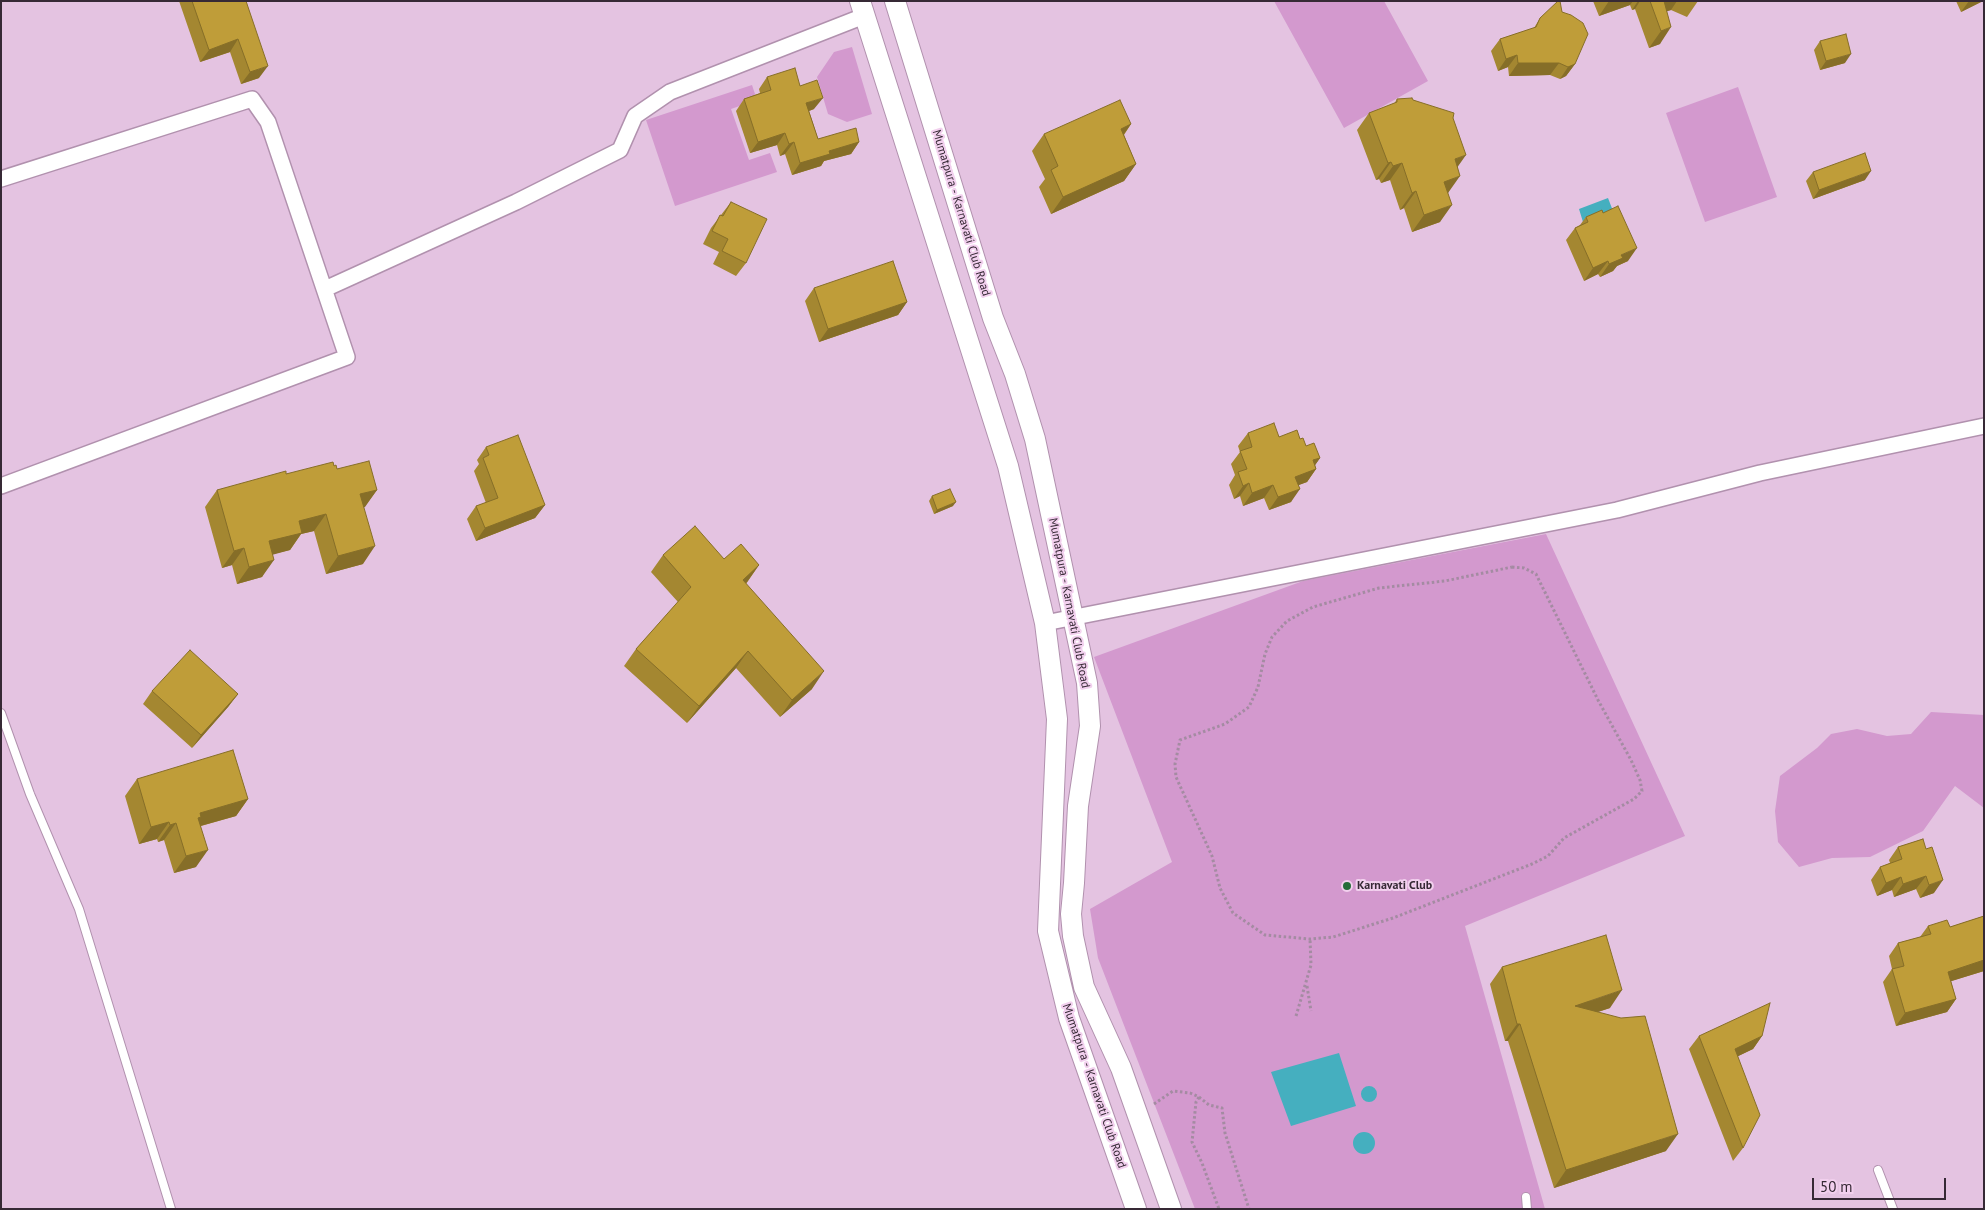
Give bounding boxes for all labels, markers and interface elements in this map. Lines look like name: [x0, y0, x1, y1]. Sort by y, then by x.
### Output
street label: Mumatpura - Karnavati Club Road: [929, 128, 993, 298]
street label: Mumatpura - Karnavati Club Road: [1045, 517, 1093, 689]
place label: Karnavati Club: [1357, 879, 1432, 893]
marker: Karnavati Club: [1341, 880, 1353, 892]
street label: Mumatpura - Karnavati Club Road: [1059, 1002, 1129, 1170]
scale bar: [1815, 1168, 1949, 1200]
text: 50 m: [1820, 1177, 1853, 1196]

